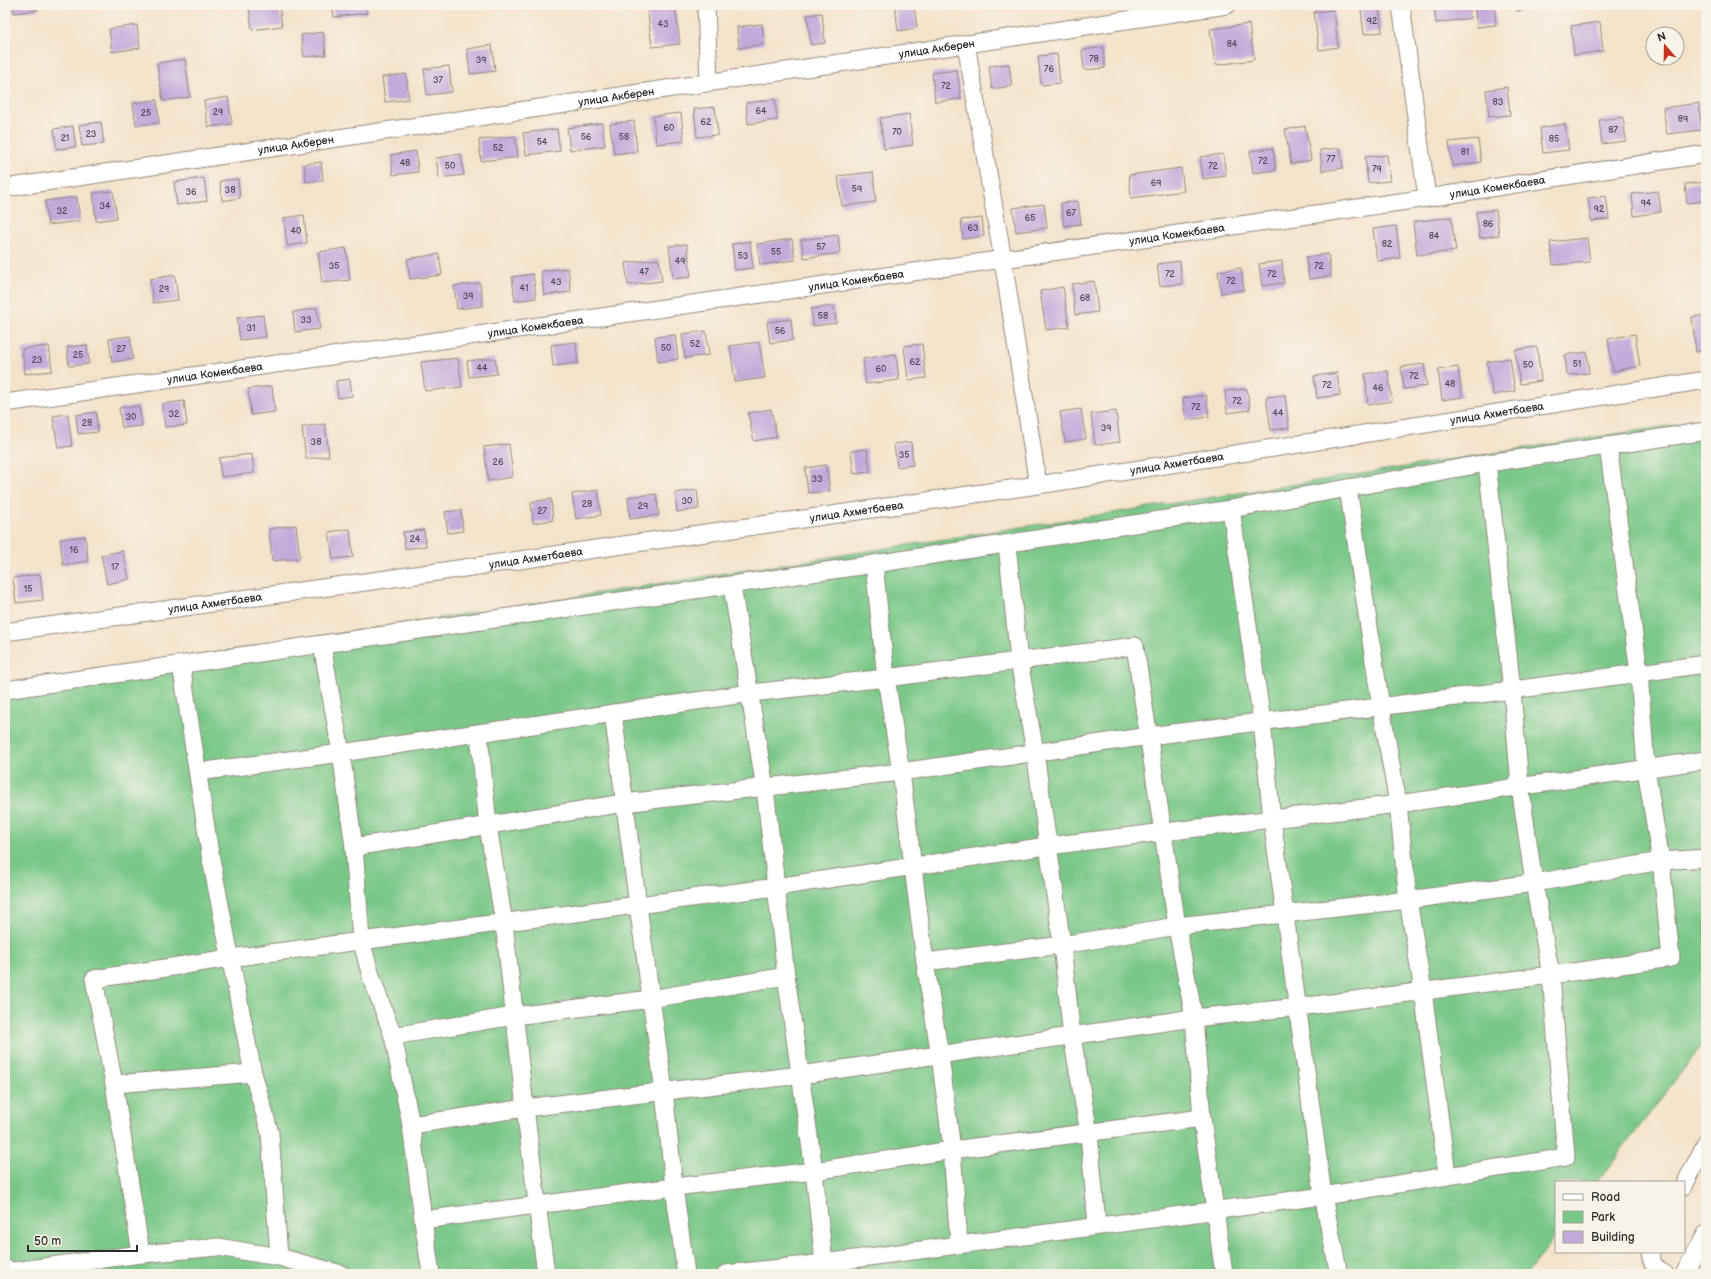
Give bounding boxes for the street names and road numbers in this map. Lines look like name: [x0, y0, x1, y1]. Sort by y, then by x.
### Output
street label: улица Акберен: [898, 37, 976, 61]
street label: улица Акберен: [577, 85, 655, 109]
street label: улица Акберен: [257, 133, 335, 157]
street label: улица Комекбаева: [1449, 173, 1547, 201]
street label: улица Комекбаева: [1128, 221, 1226, 248]
street label: улица Комекбаева: [808, 267, 905, 294]
street label: улица Комекбаева: [487, 314, 585, 340]
street label: улица Комекбаева: [166, 360, 264, 387]
street label: улица Ахметбаева: [1449, 400, 1545, 427]
street label: улица Ахметбаева: [1129, 450, 1225, 477]
street label: улица Ахметбаева: [809, 498, 905, 525]
street label: улица Ахметбаева: [488, 545, 584, 571]
street label: улица Ахметбаева: [167, 590, 263, 616]

